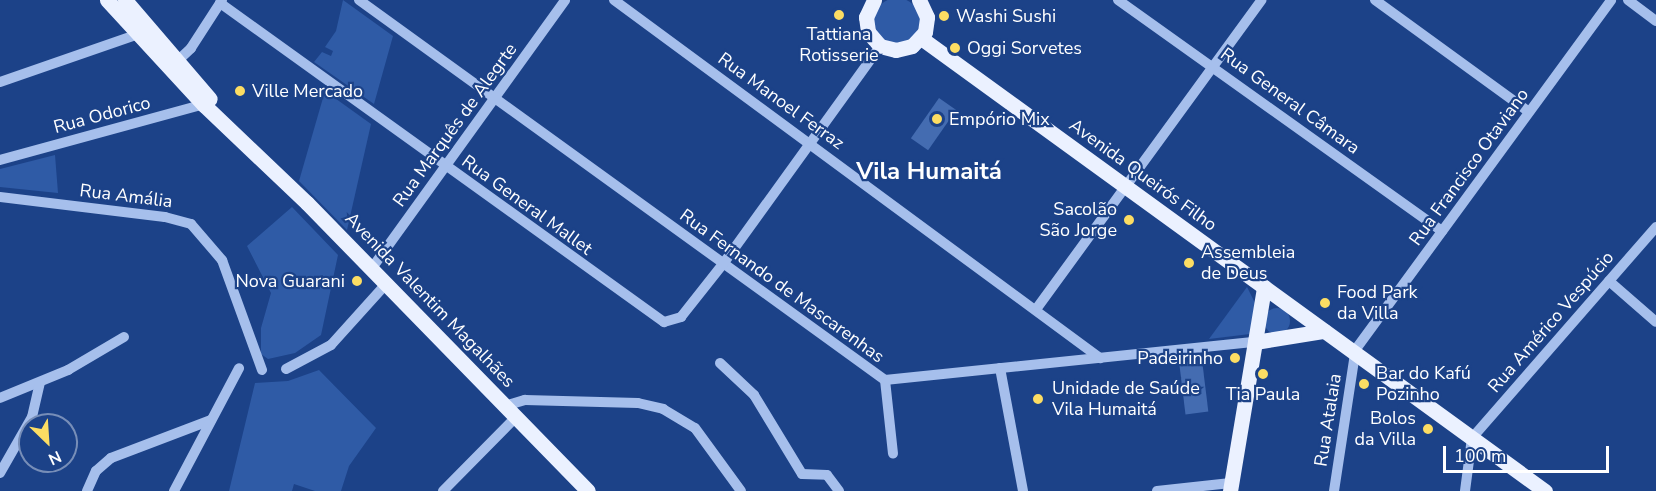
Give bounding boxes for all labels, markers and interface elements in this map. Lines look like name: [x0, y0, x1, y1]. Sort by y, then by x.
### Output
place label: Washi Sushi: [956, 5, 1056, 27]
marker: Tattiana Rotisserie: [832, 8, 846, 22]
marker: Washi Sushi: [937, 9, 951, 23]
place label: Tattiana Rotisserie: [799, 24, 879, 66]
place label: Oggi Sorvetes: [967, 37, 1082, 59]
street label: Rua Marquês de Alegrte: [388, 39, 522, 211]
marker: Oggi Sorvetes: [948, 41, 962, 55]
street label: Rua General Câmara: [1216, 43, 1364, 159]
street label: Rua Manoel Ferraz: [714, 48, 848, 154]
place label: Ville Mercado: [252, 80, 363, 102]
marker: Ville Mercado: [233, 84, 247, 98]
street label: Rua Francisco Otaviano: [1405, 84, 1533, 250]
street label: Rua Odorico: [51, 92, 153, 138]
place label: Empório Mix: [949, 108, 1050, 130]
marker: Empório Mix: [930, 112, 944, 126]
street label: Avenida Queirós Filho: [1065, 114, 1221, 236]
street label: Rua General Mallet: [458, 150, 596, 260]
district label: Vila Humaitá: [856, 158, 1002, 186]
street label: Rua Amália: [78, 180, 174, 212]
place label: Sacolão São Jorge: [1039, 199, 1117, 242]
street label: Rua Fernando de Mascarenhas: [675, 204, 889, 368]
street label: Avenida Valentim Magalhães: [341, 208, 519, 392]
marker: Sacolão São Jorge: [1122, 213, 1136, 227]
place label: Assembleia de Deus: [1201, 242, 1295, 284]
street label: Rua Américo Vespúcio: [1484, 247, 1618, 397]
marker: Assembleia de Deus: [1182, 256, 1196, 270]
place label: Nova Guarani: [236, 270, 345, 292]
marker: Nova Guarani: [350, 274, 364, 288]
place label: Food Park da Villa: [1337, 282, 1418, 324]
marker: Food Park da Villa: [1318, 296, 1332, 310]
place label: Padeirinho: [1137, 347, 1223, 369]
marker: Padeirinho: [1228, 351, 1242, 365]
place label: Bar do Kafú Pozinho: [1376, 363, 1471, 406]
marker: Tia Paula: [1256, 367, 1270, 381]
street label: Rua Atalaia: [1310, 372, 1346, 468]
marker: Bar do Kafú Pozinho: [1357, 377, 1371, 391]
place label: Unidade de Saúde Vila Humaitá: [1052, 378, 1200, 420]
place label: Tia Paula: [1226, 383, 1300, 405]
marker: Unidade de Saúde Vila Humaitá: [1029, 390, 1047, 408]
place label: Bolos da Villa: [1355, 408, 1416, 450]
north arrow: [18, 413, 78, 473]
marker: Bolos da Villa: [1421, 422, 1435, 436]
scale bar: [1446, 434, 1612, 472]
text: 100 m: [1454, 444, 1506, 468]
text: N: [45, 445, 65, 470]

